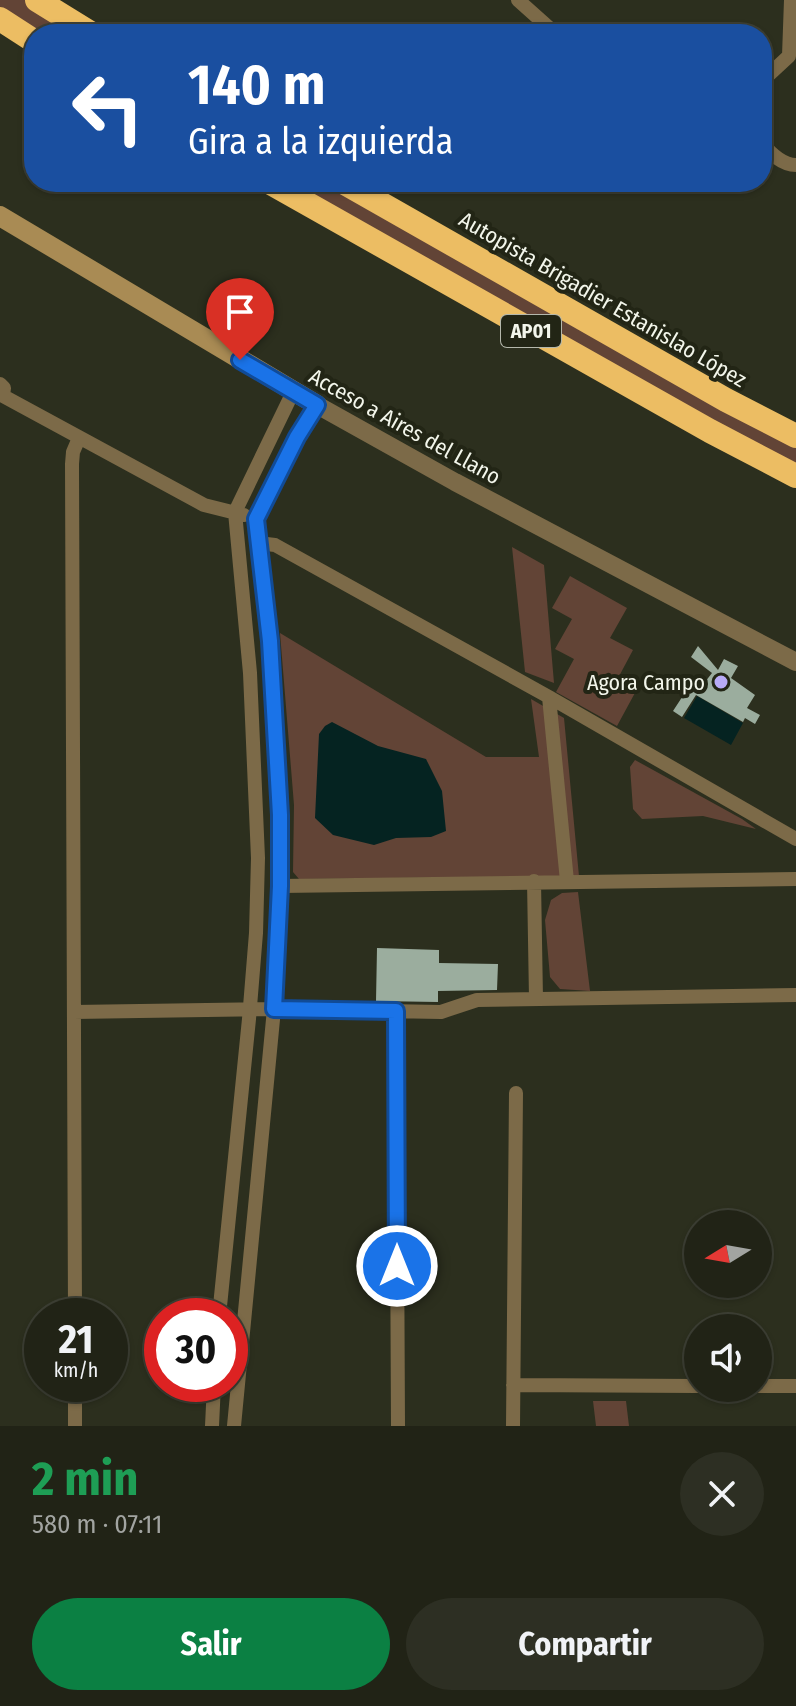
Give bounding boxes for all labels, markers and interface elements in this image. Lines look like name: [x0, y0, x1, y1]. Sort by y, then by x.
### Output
text: 140 m: [188, 52, 325, 119]
icon: left: [56, 56, 160, 160]
text: Gira a la izquierda: [188, 120, 453, 164]
street label: Autopista Brigadier Estanislao López: [454, 206, 751, 393]
pin: [206, 278, 274, 360]
icon: arrive: [218, 290, 262, 334]
road number: AP01: [501, 315, 561, 347]
street label: Acceso a Aires del Llano: [304, 363, 505, 490]
place label: Agora Campo: [587, 669, 705, 696]
marker: Agora Campo: [712, 673, 730, 691]
north arrow: [684, 1210, 772, 1298]
map controls: [684, 1210, 772, 1402]
position arrow: [355, 1224, 439, 1308]
speed limit sign: 30: [144, 1298, 248, 1402]
button: sound: [684, 1314, 772, 1402]
text: 21: [59, 1316, 93, 1364]
text: km/h: [54, 1358, 98, 1382]
text: 2 min: [32, 1450, 138, 1508]
button: close: [680, 1452, 764, 1536]
text: 580 m · 07:11: [32, 1509, 162, 1540]
button: Salir: [32, 1598, 390, 1690]
button: Compartir: [406, 1598, 764, 1690]

